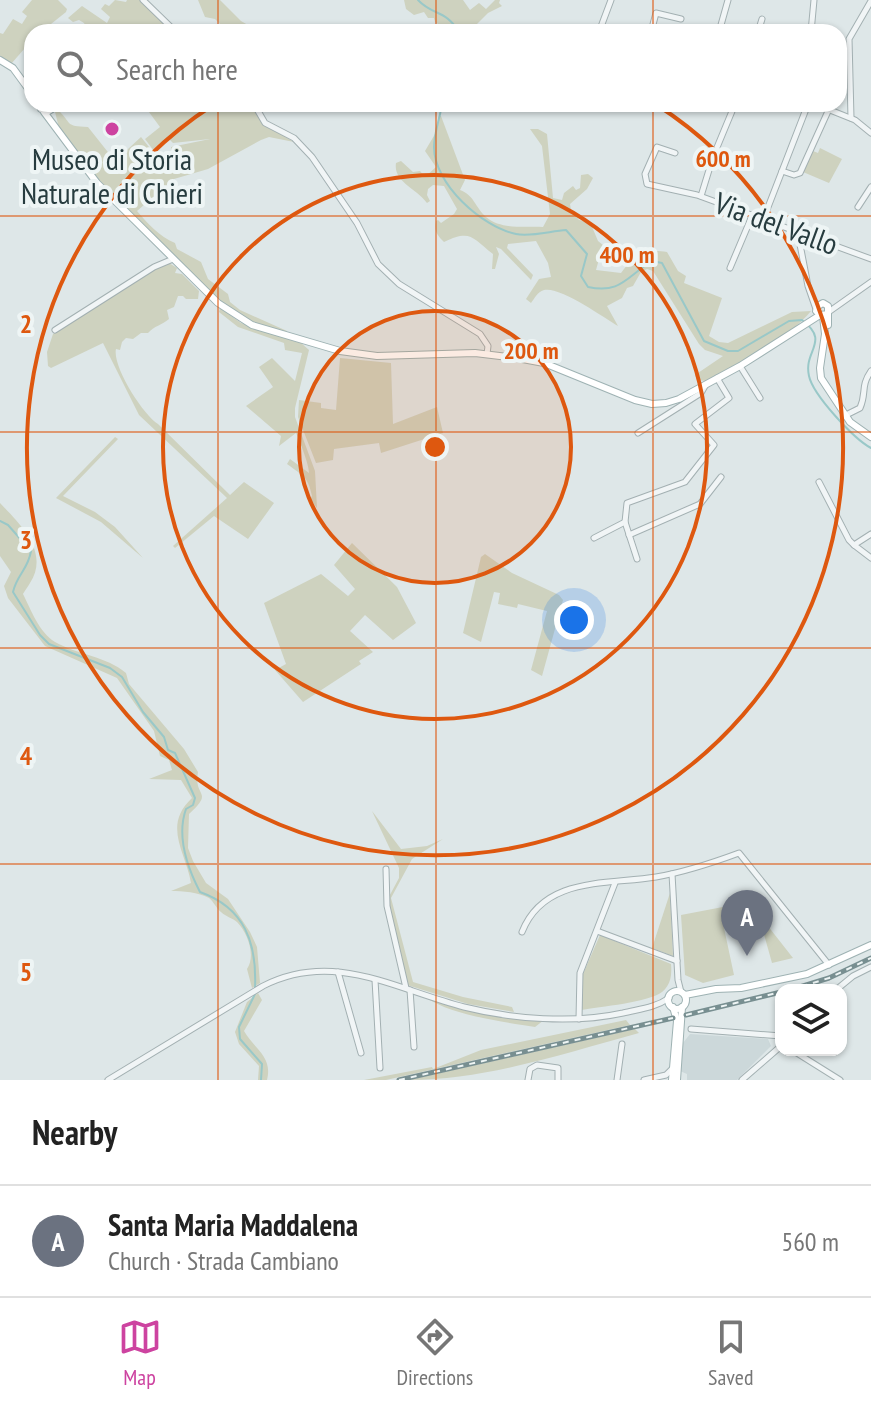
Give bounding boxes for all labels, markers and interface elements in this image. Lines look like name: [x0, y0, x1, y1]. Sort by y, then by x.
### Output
search box: [24, 24, 847, 112]
icon: search: [52, 46, 96, 90]
text: Search here: [116, 49, 238, 88]
marker: Museo di Storia Naturale di Chieri: [103, 120, 121, 138]
place label: Museo di Storia Naturale di Chieri: [21, 139, 203, 212]
text: 600 m: [695, 143, 751, 174]
street label: Via del Vallo: [709, 182, 843, 263]
text: 400 m: [599, 239, 655, 270]
text: 2: [20, 307, 32, 340]
text: 200 m: [503, 335, 559, 366]
centre of rings: [421, 433, 449, 461]
text: 3: [20, 523, 32, 556]
your location: [554, 600, 594, 640]
text: 4: [20, 739, 33, 772]
pin: A: [721, 890, 773, 956]
text: 5: [20, 955, 32, 988]
map controls: [775, 984, 847, 1056]
button: layers: [775, 984, 847, 1056]
text: Nearby: [32, 1110, 117, 1154]
text: Santa Maria Maddalena: [108, 1205, 358, 1244]
text: A: [51, 1225, 65, 1258]
text: 560 m: [781, 1225, 839, 1258]
text: Church · Strada Cambiano: [108, 1244, 339, 1277]
tab: Map: [118, 1315, 162, 1391]
tab: Directions: [397, 1315, 473, 1391]
tab: Saved: [708, 1315, 753, 1391]

